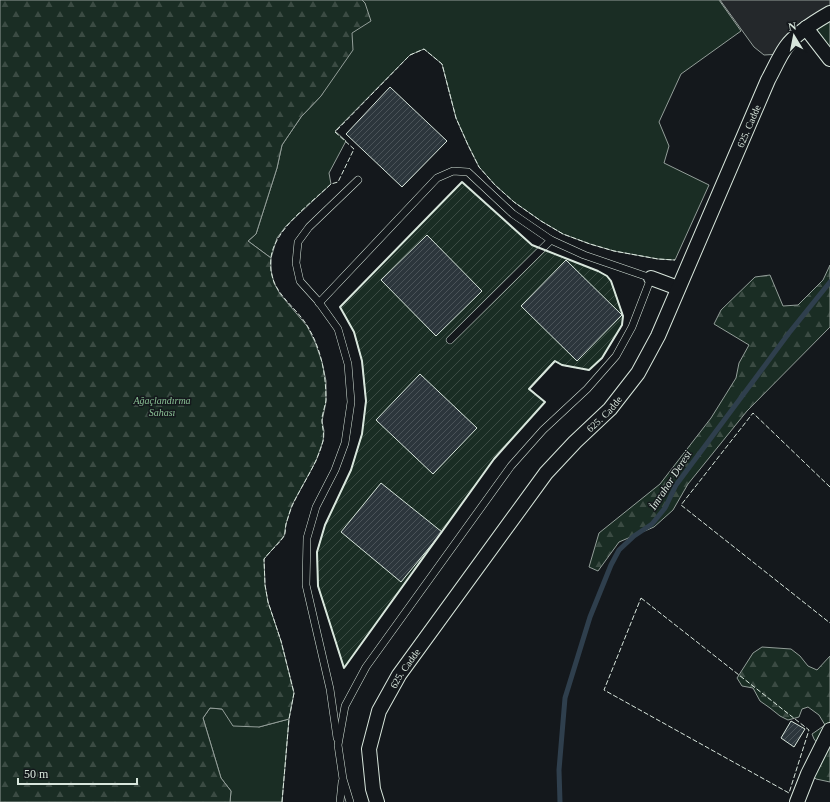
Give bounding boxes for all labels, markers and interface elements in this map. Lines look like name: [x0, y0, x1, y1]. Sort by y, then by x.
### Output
north arrow: [774, 16, 814, 56]
text: N: [787, 20, 797, 33]
street label: 625. Cadde: [735, 102, 763, 149]
street label: 625. Cadde: [584, 394, 624, 434]
park label: Ağaçlandırma Sahası: [132, 395, 191, 418]
water label: İmrahor Deresi: [646, 448, 694, 513]
street label: 625. Cadde: [388, 646, 423, 690]
scale bar: [18, 760, 137, 786]
text: 50 m: [24, 767, 49, 781]

